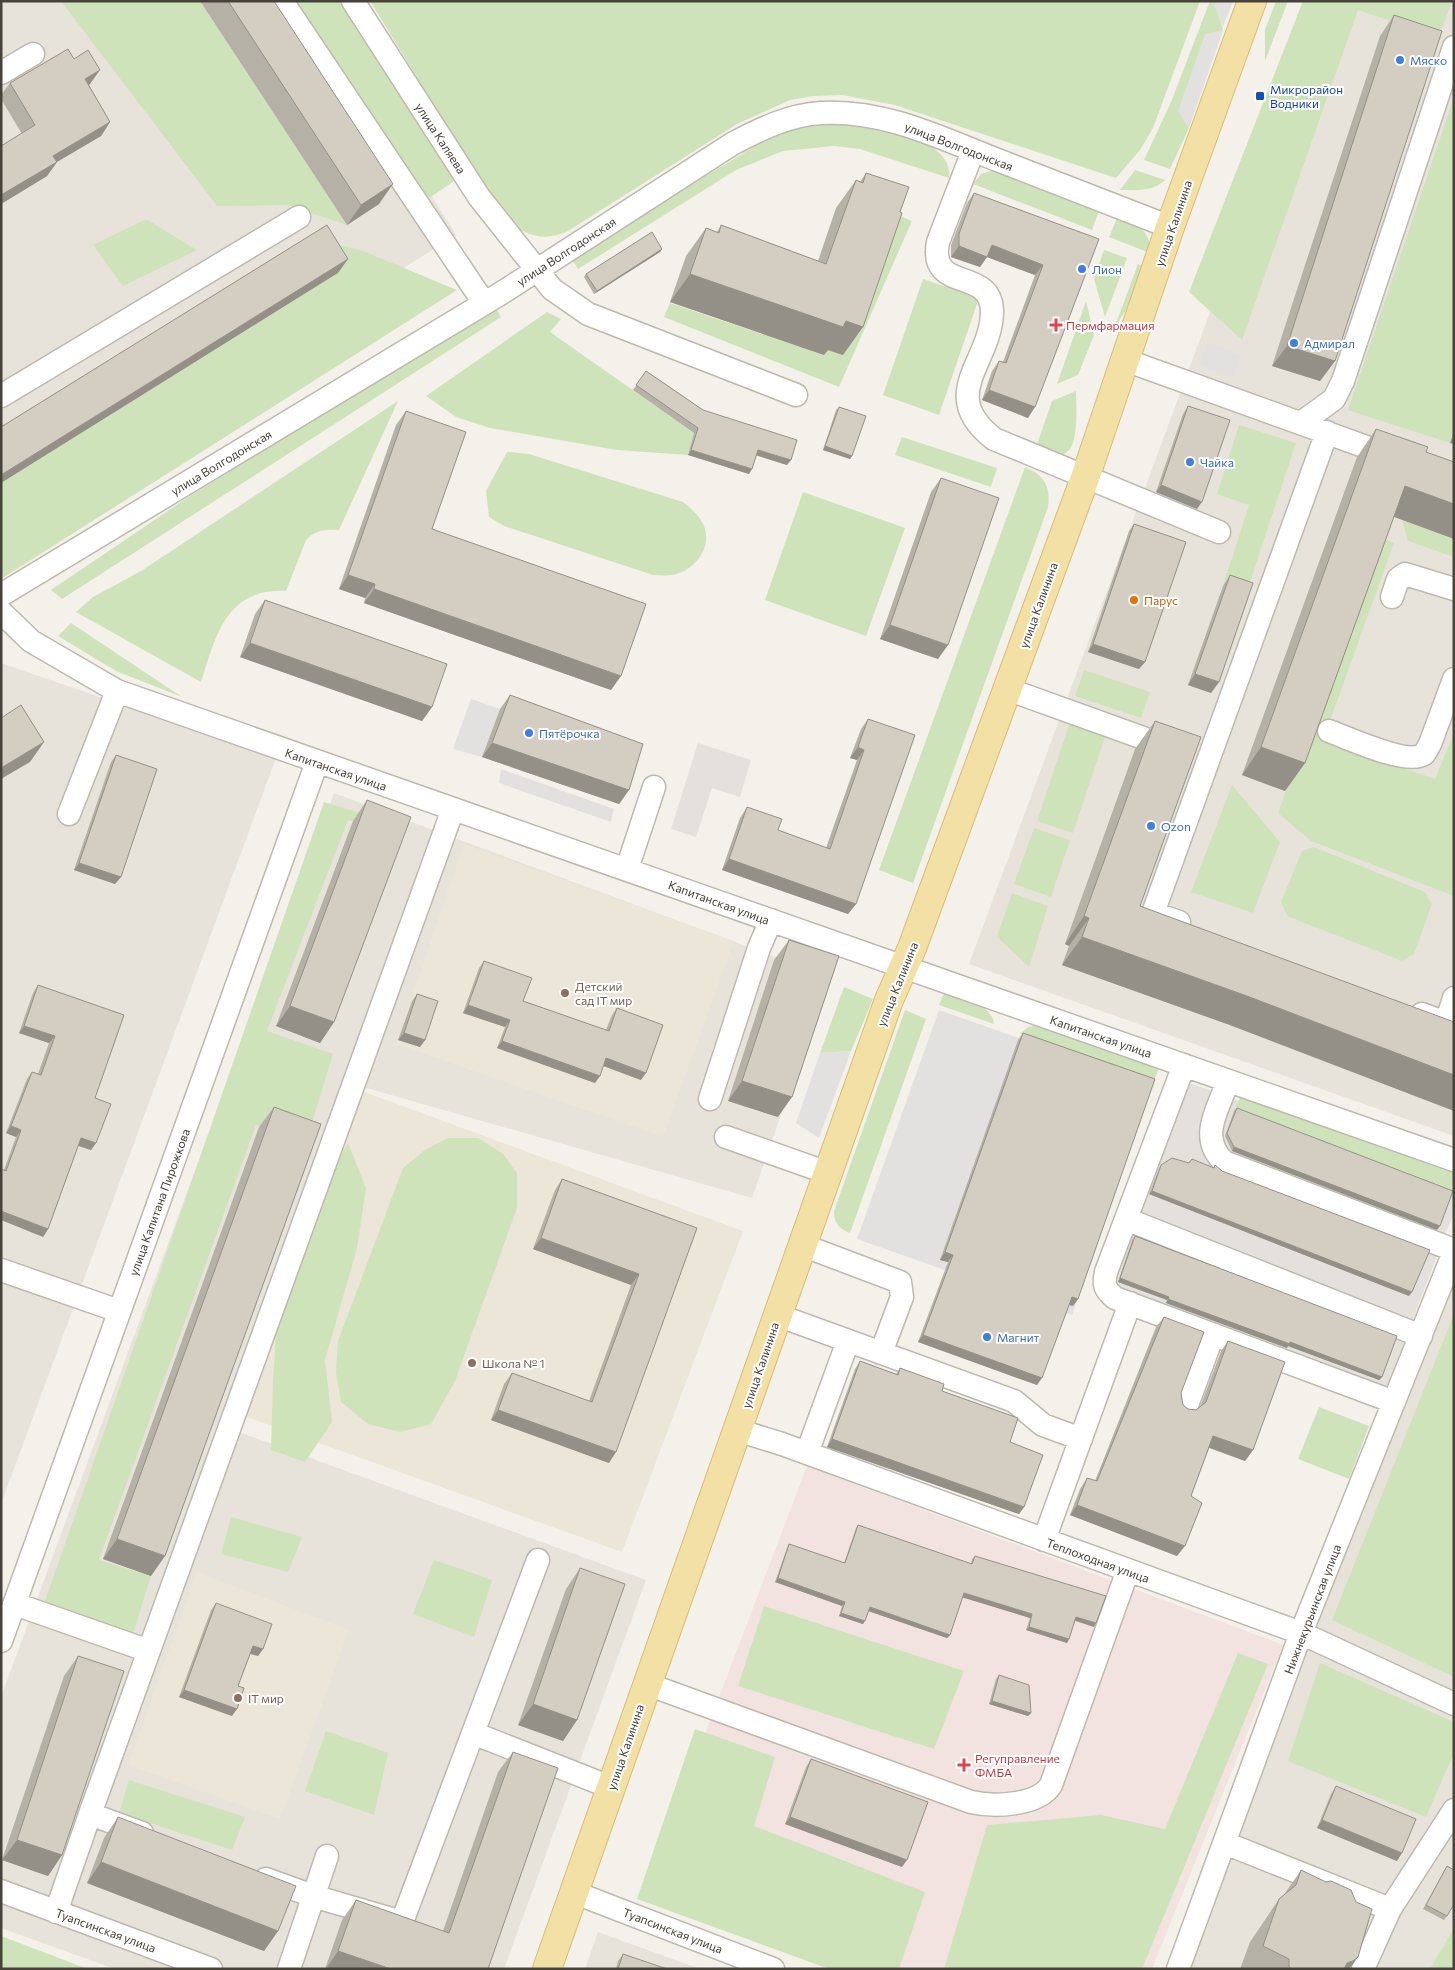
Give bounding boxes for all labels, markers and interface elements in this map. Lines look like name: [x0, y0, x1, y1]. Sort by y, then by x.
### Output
place label: Мяско: [1410, 53, 1447, 67]
marker: Мяско: [1394, 54, 1406, 66]
place label: Микрорайон Водники: [1270, 82, 1343, 110]
marker: Микрорайон Водники: [1254, 90, 1266, 102]
street label: улица Каляева: [413, 100, 469, 176]
street label: улица Волгодонская: [903, 119, 1015, 173]
street label: улица Калинина: [1152, 178, 1194, 268]
street label: улица Волгодонская: [514, 214, 618, 288]
place label: Лион: [1092, 262, 1122, 276]
marker: Лион: [1076, 263, 1088, 275]
place label: Пермфармация: [1066, 318, 1154, 332]
marker: Пермфармация: [1050, 319, 1062, 331]
place label: Адмирал: [1304, 336, 1355, 350]
marker: Адмирал: [1288, 337, 1300, 349]
street label: улица Волгодонская: [168, 426, 274, 498]
place label: Чайка: [1200, 455, 1234, 469]
marker: Чайка: [1184, 456, 1196, 468]
street label: улица Калинина: [1016, 560, 1060, 650]
place label: Парус: [1144, 593, 1178, 607]
marker: Парус: [1128, 594, 1140, 606]
place label: Пятёрочка: [539, 726, 599, 740]
marker: Пятёрочка: [523, 727, 535, 739]
street label: Капитанская улица: [283, 745, 389, 793]
place label: Ozon: [1161, 819, 1191, 833]
marker: Ozon: [1145, 820, 1157, 832]
street label: Капитанская улица: [666, 877, 772, 927]
street label: улица Калинина: [874, 940, 920, 1028]
place label: Детский сад IT мир: [575, 979, 632, 1007]
marker: Детский сад IT мир: [559, 987, 571, 999]
street label: Капитанская улица: [1048, 1012, 1154, 1060]
street label: улица Капитана Пирожкова: [126, 1127, 192, 1277]
street label: улица Калинина: [739, 1320, 781, 1410]
place label: Магнит: [997, 1330, 1040, 1344]
marker: Магнит: [981, 1331, 993, 1343]
place label: Школа № 1: [482, 1356, 545, 1370]
marker: Школа № 1: [466, 1357, 478, 1369]
street label: Теплоходная улица: [1045, 1535, 1151, 1585]
street label: Нижнекурьинская улица: [1281, 1542, 1343, 1676]
place label: IT мир: [248, 1691, 284, 1705]
marker: IT мир: [232, 1692, 244, 1704]
street label: улица Калинина: [604, 1702, 646, 1792]
place label: Регуправление ФМБА: [975, 1751, 1060, 1779]
marker: Регуправление ФМБА: [957, 1758, 971, 1772]
street label: Туапсинская улица: [54, 1905, 158, 1955]
street label: Туапсинская улица: [621, 1905, 725, 1955]

